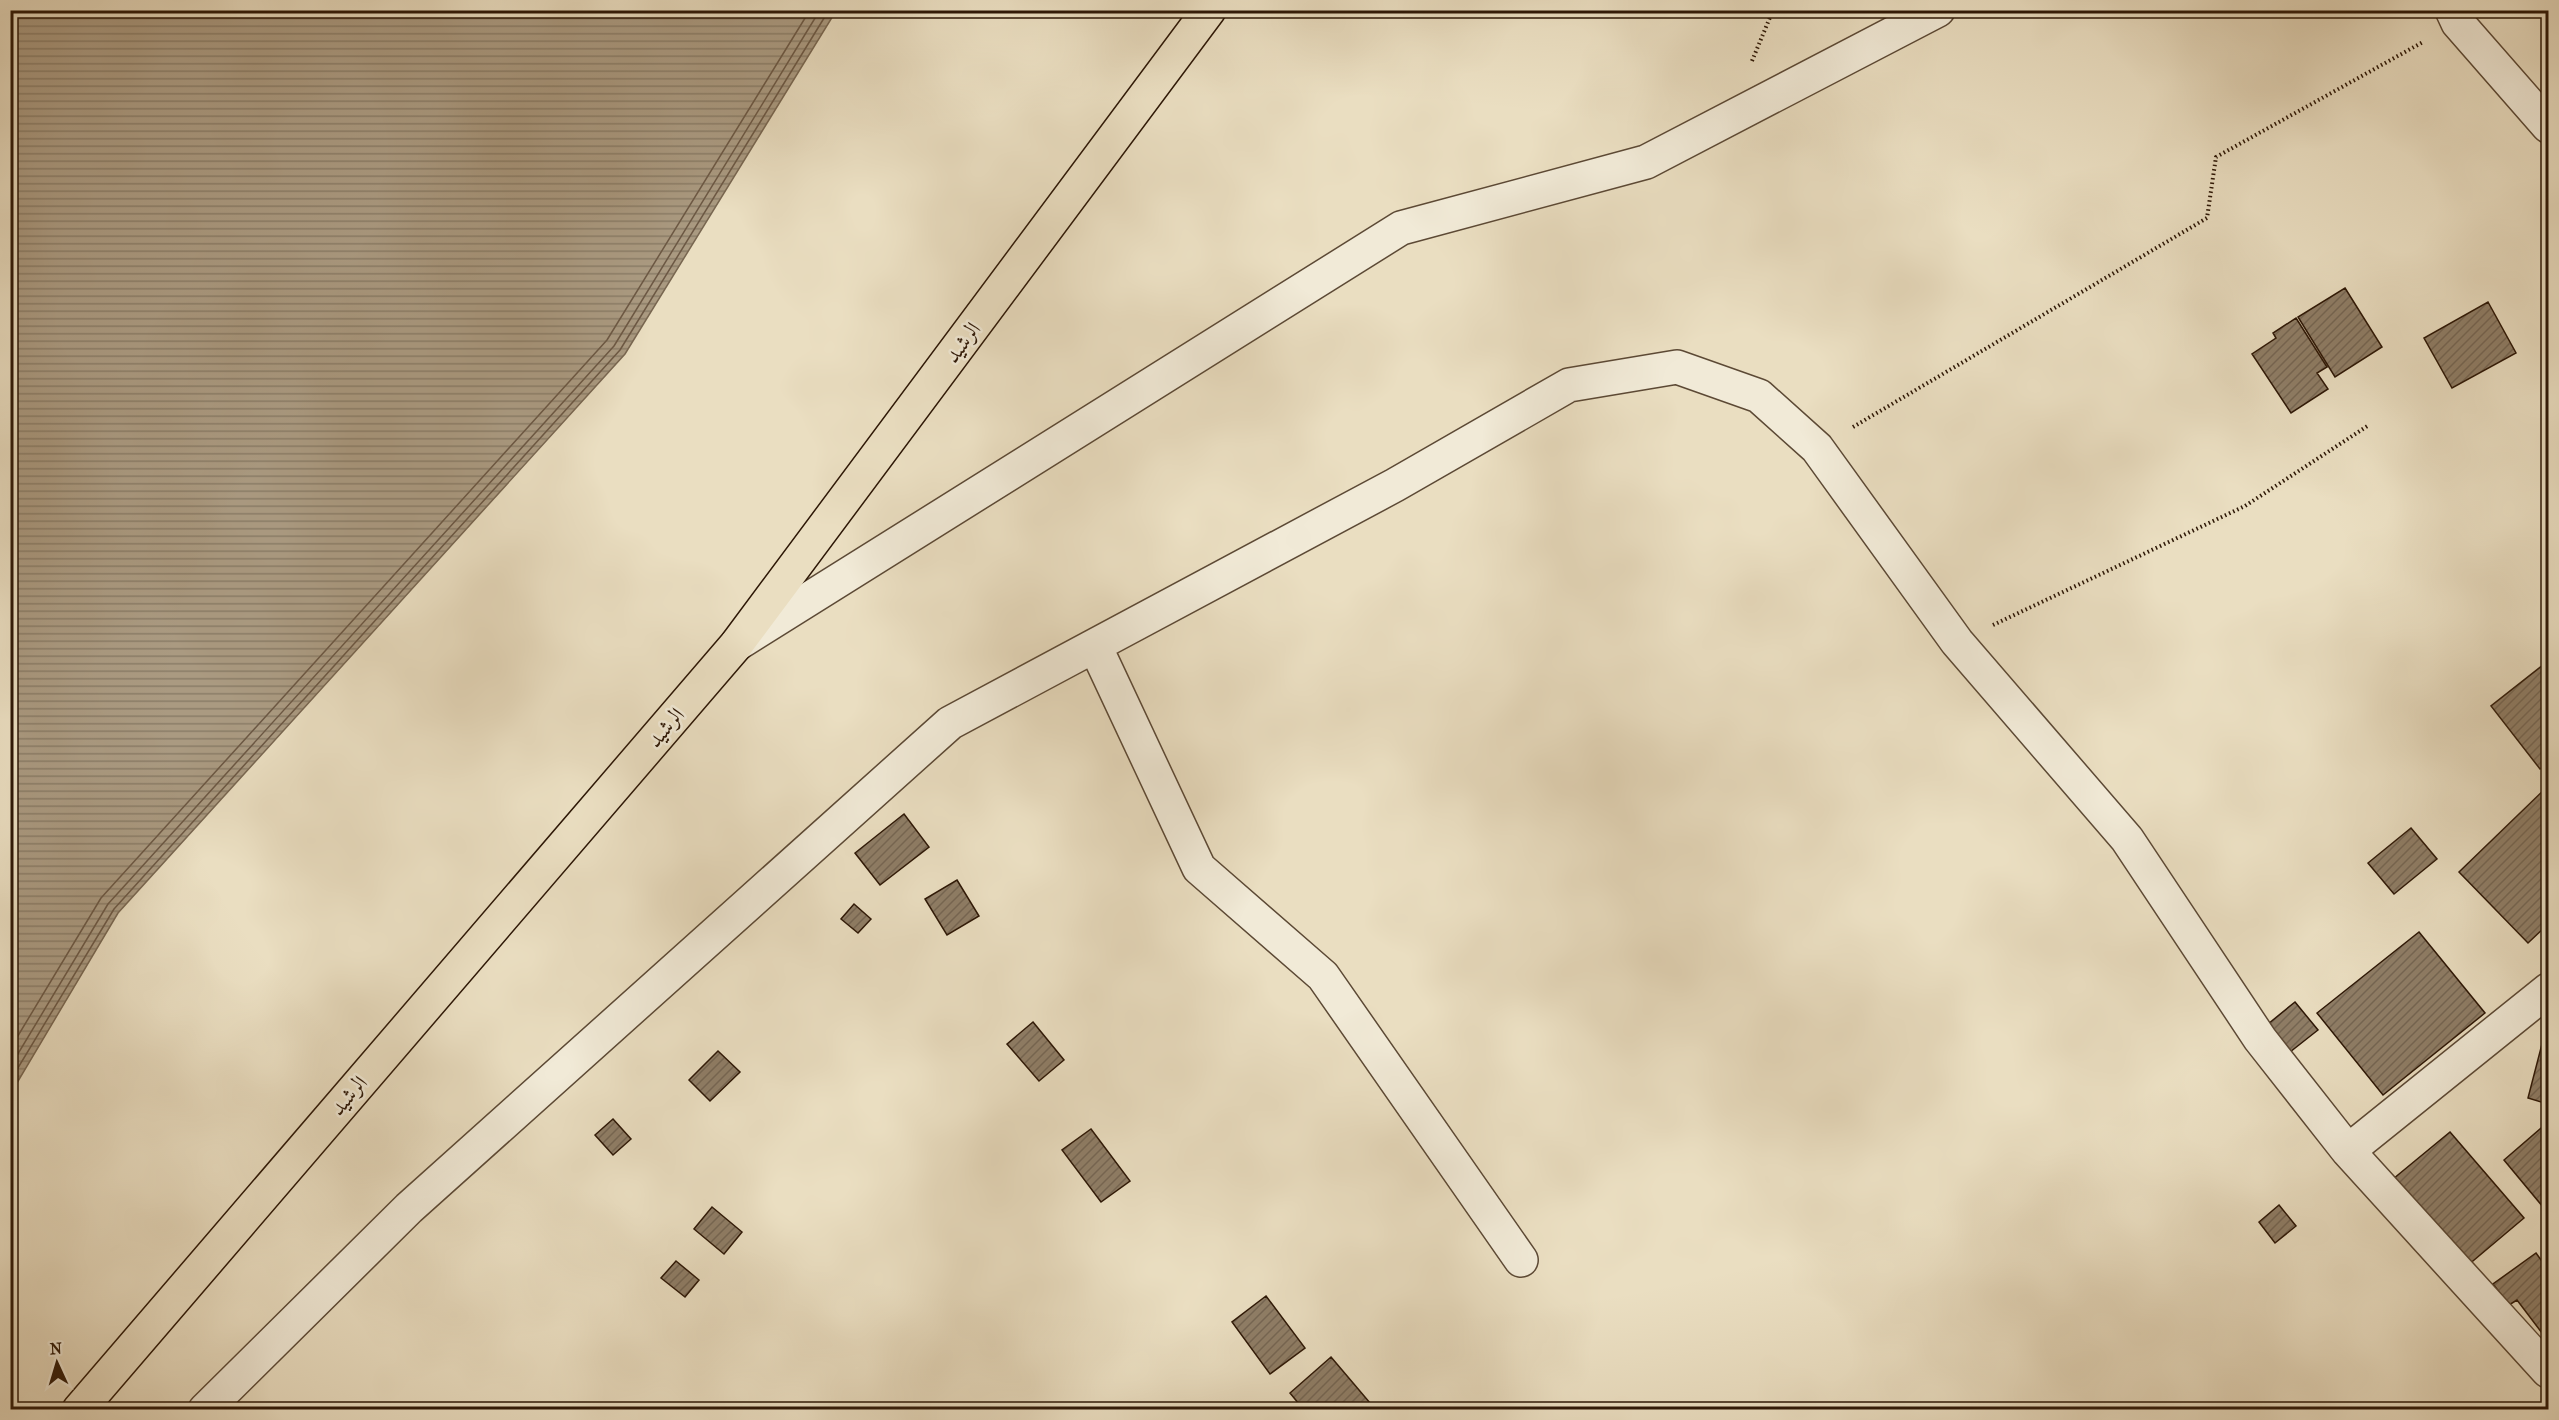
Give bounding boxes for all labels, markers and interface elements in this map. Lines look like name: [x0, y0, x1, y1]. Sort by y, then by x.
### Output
street label: الرشيد: [939, 317, 986, 368]
street label: الرشيد: [641, 702, 690, 753]
street label: الرشيد: [324, 1070, 373, 1121]
north arrow: [27, 1333, 87, 1393]
text: N: [49, 1339, 64, 1358]

